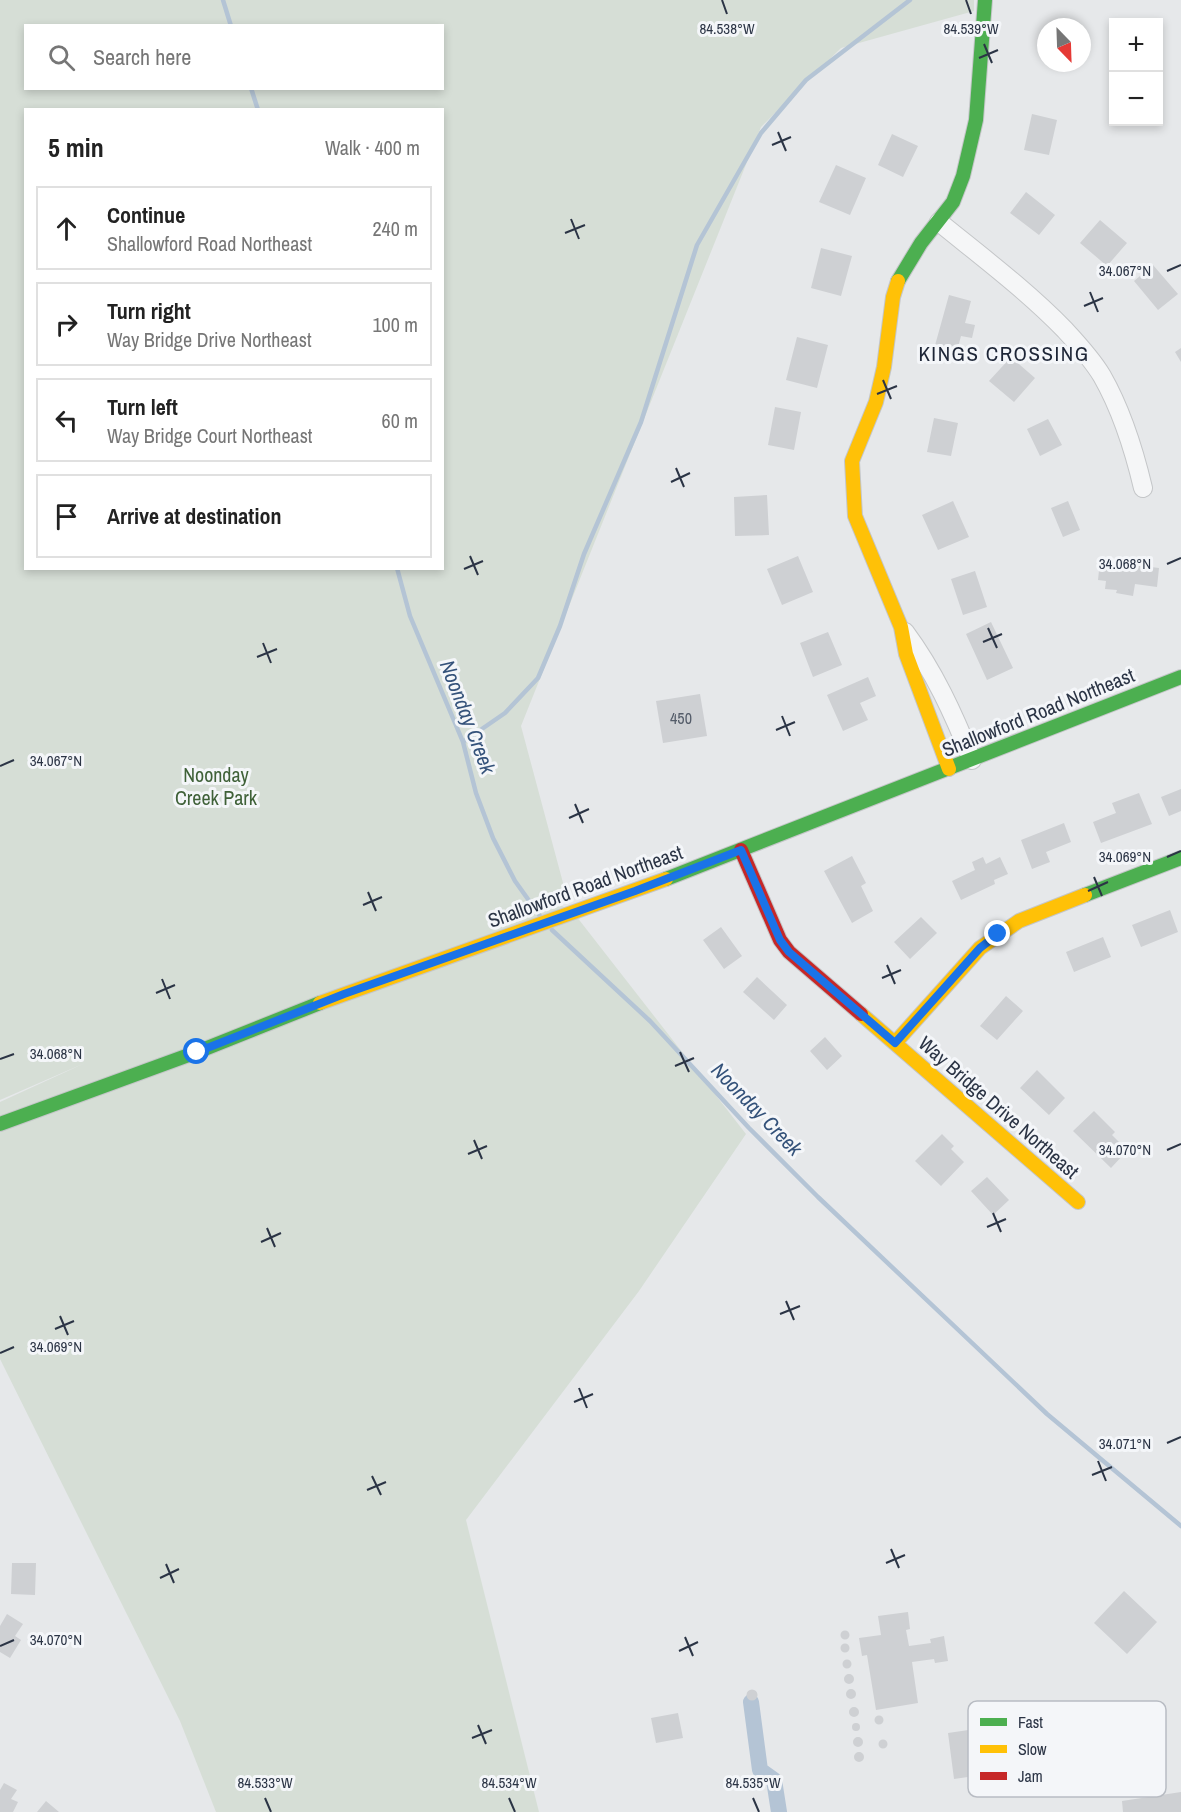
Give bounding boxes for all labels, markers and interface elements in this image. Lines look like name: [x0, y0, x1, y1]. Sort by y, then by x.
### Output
text: 84.538°W: [699, 18, 755, 39]
text: 84.539°W: [943, 18, 999, 39]
north arrow: [1037, 18, 1091, 72]
map controls: [1109, 18, 1163, 126]
button: +: [1109, 18, 1163, 72]
search box: [24, 24, 444, 90]
icon: search: [45, 41, 78, 74]
text: Search here: [93, 42, 191, 72]
button: −: [1109, 72, 1163, 126]
text: 5 min: [48, 130, 104, 165]
text: Walk · 400 m: [325, 134, 420, 161]
text: Continue: [107, 200, 185, 230]
icon: ahead: [50, 212, 83, 245]
text: 240 m: [372, 215, 418, 242]
text: Shallowford Road Northeast: [107, 230, 312, 257]
text: 34.067°N: [1099, 260, 1151, 281]
text: Turn right: [107, 296, 191, 326]
icon: right: [50, 308, 83, 341]
text: 100 m: [372, 311, 418, 338]
text: Way Bridge Drive Northeast: [107, 326, 311, 353]
district label: KINGS CROSSING: [918, 339, 1090, 368]
text: Turn left: [107, 392, 178, 422]
icon: left: [50, 404, 83, 437]
text: 60 m: [382, 407, 418, 434]
text: Way Bridge Court Northeast: [107, 422, 312, 449]
icon: arrive: [50, 500, 83, 533]
text: Arrive at destination: [107, 501, 281, 531]
text: 34.068°N: [1099, 553, 1151, 574]
water label: Noonday Creek: [433, 656, 503, 779]
street label: Shallowford Road Northeast: [938, 661, 1139, 763]
house number: 450: [670, 707, 692, 729]
text: 34.067°N: [30, 750, 82, 771]
park label: Noonday Creek Park: [175, 761, 258, 811]
street label: Shallowford Road Northeast: [484, 838, 686, 934]
text: 34.069°N: [1099, 846, 1151, 867]
route end: [984, 920, 1010, 946]
street label: Way Bridge Drive Northeast: [913, 1030, 1085, 1185]
route start: [183, 1038, 209, 1064]
text: 34.068°N: [30, 1043, 82, 1064]
water label: Noonday Creek: [705, 1056, 810, 1163]
text: 34.070°N: [1099, 1139, 1151, 1160]
text: 34.069°N: [30, 1336, 82, 1357]
text: 34.071°N: [1099, 1433, 1151, 1454]
text: 34.070°N: [30, 1629, 82, 1650]
legend: [968, 1701, 1166, 1797]
text: Fast: [1018, 1711, 1043, 1733]
text: Slow: [1018, 1738, 1047, 1760]
text: Jam: [1018, 1765, 1043, 1787]
text: 84.533°W: [237, 1772, 293, 1793]
text: 84.534°W: [481, 1772, 537, 1793]
text: 84.535°W: [725, 1772, 781, 1793]

